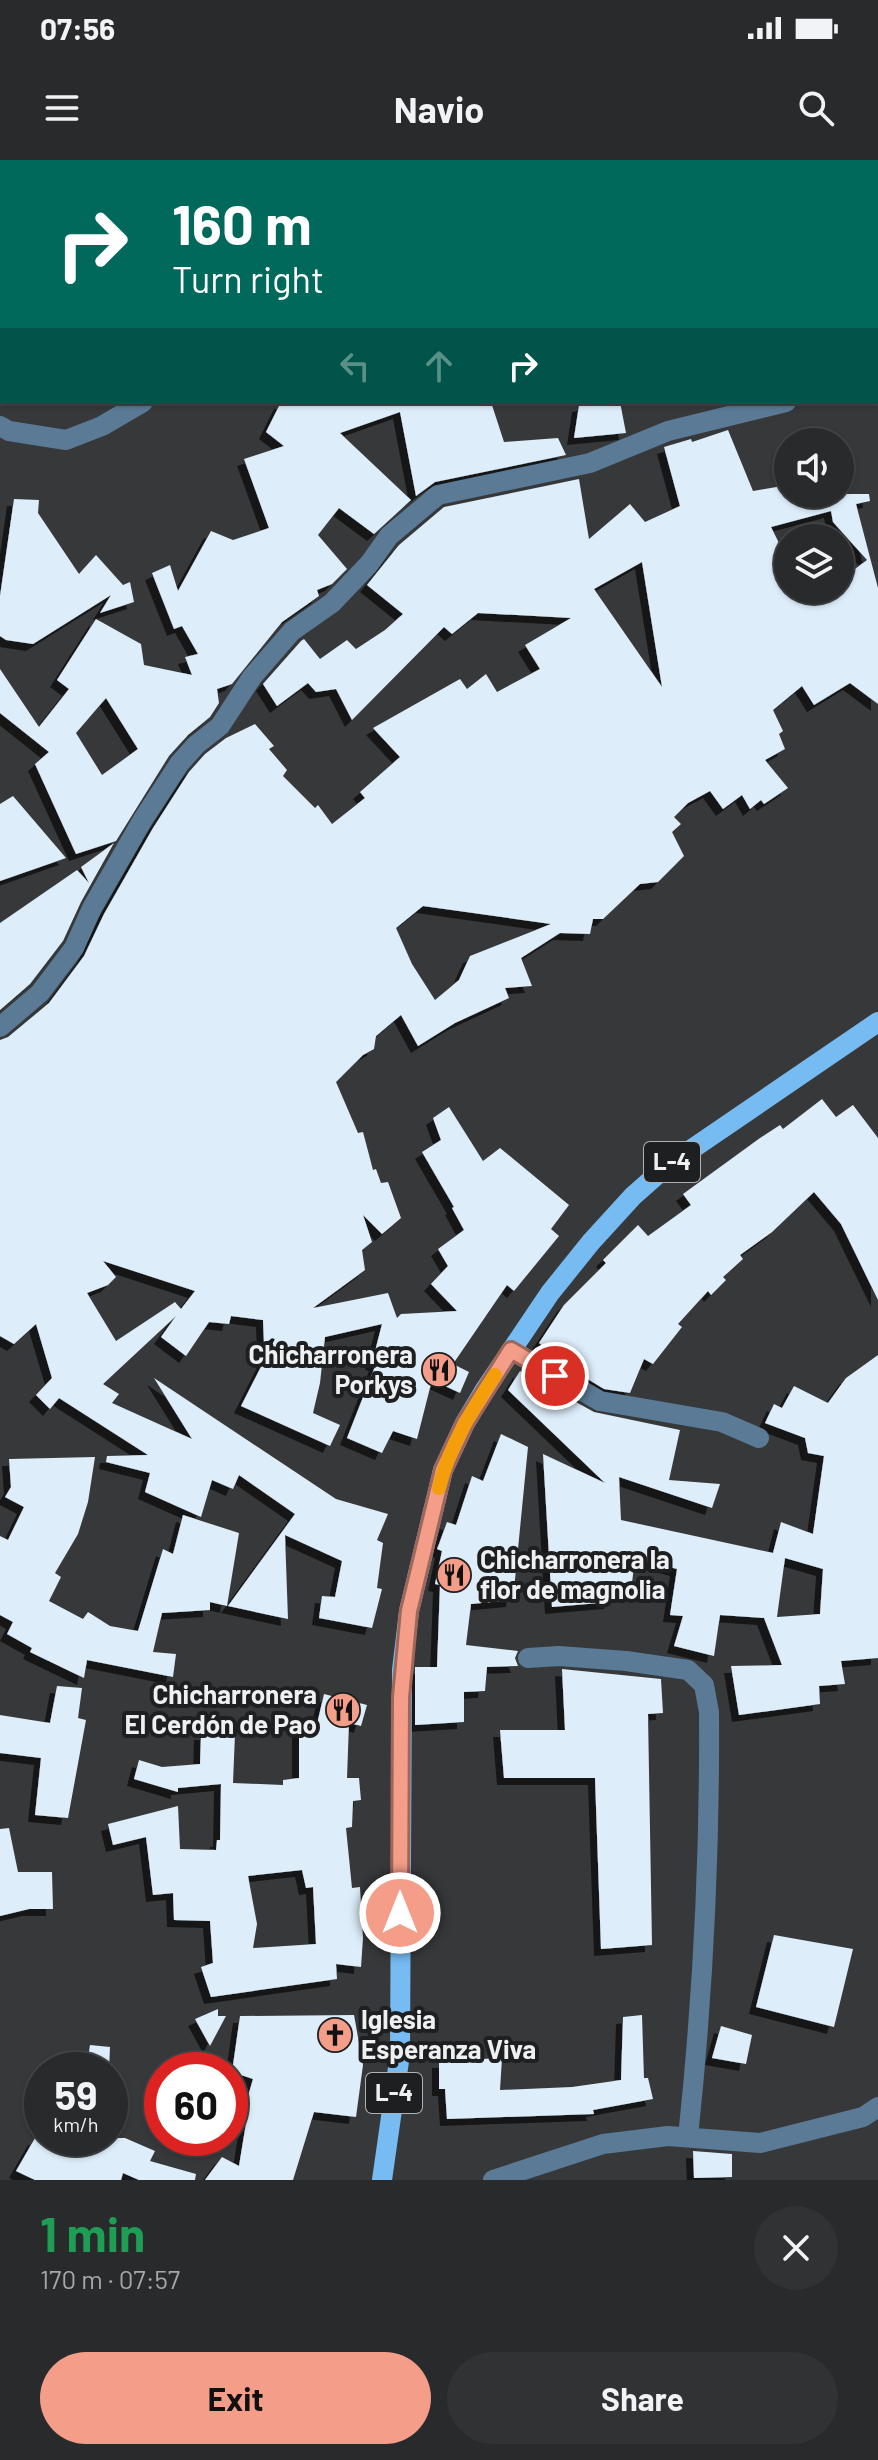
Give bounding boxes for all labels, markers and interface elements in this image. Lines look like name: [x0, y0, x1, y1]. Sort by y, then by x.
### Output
text: 07:56: [40, 10, 115, 46]
icon: menu: [40, 86, 84, 130]
icon: search: [794, 86, 838, 130]
text: Navio: [394, 87, 484, 130]
text: 160 m: [172, 189, 312, 256]
icon: right: [40, 192, 144, 296]
text: Turn right: [172, 257, 324, 300]
icon: left: [333, 344, 377, 388]
icon: ahead: [417, 344, 461, 388]
icon: right: [501, 344, 545, 388]
map controls: [774, 428, 854, 604]
button: sound: [774, 428, 854, 508]
button: layers: [774, 524, 854, 604]
road number: L-4: [644, 1142, 700, 1182]
place label: Chicharronera Porkys: [248, 1338, 413, 1399]
pin: [521, 1342, 589, 1410]
restaurant icon: Chicharronera Porkys: [420, 1351, 458, 1389]
icon: arrive: [533, 1354, 577, 1398]
place label: Chicharronera la flor de magnolia: [480, 1543, 670, 1604]
restaurant icon: Chicharronera la flor de magnolia: [435, 1556, 473, 1594]
place label: Chicharronera El Cerdón de Pao: [125, 1678, 317, 1739]
restaurant icon: Chicharronera El Cerdón de Pao: [324, 1691, 362, 1729]
position arrow: [358, 1871, 442, 1955]
place label: Iglesia Esperanza Viva: [361, 2003, 536, 2064]
church icon: Iglesia Esperanza Viva: [316, 2016, 354, 2054]
speed limit sign: 60: [144, 2052, 248, 2156]
text: 59: [55, 2070, 97, 2118]
road number: L-4: [366, 2073, 422, 2113]
text: km/h: [53, 2112, 99, 2136]
text: 1 min: [40, 2204, 145, 2262]
button: close: [754, 2206, 838, 2290]
text: 170 m · 07:57: [40, 2263, 180, 2294]
button: Exit: [40, 2352, 431, 2444]
button: Share: [447, 2352, 838, 2444]

